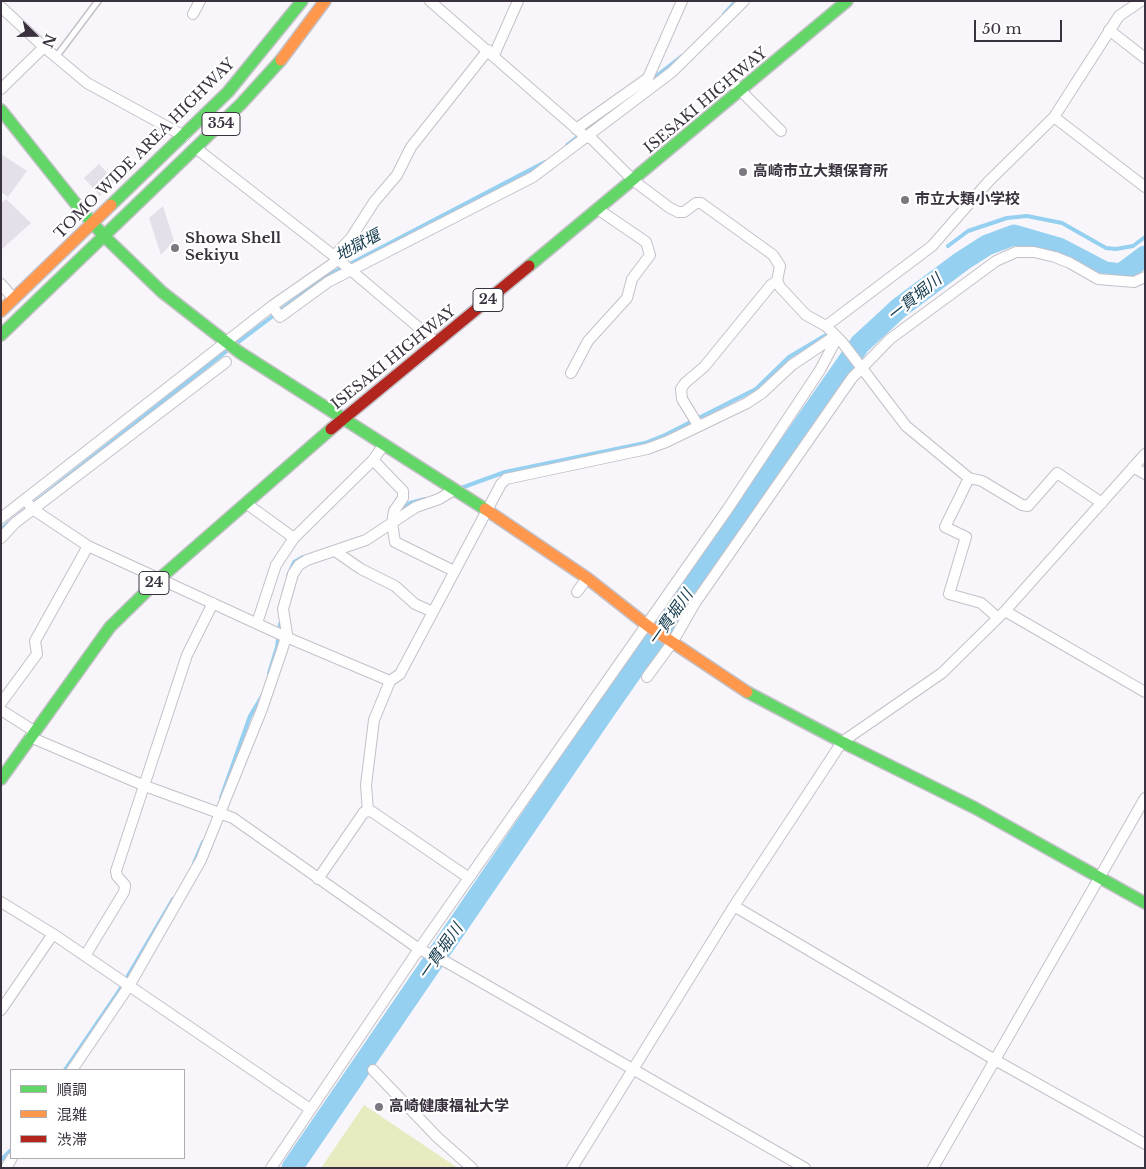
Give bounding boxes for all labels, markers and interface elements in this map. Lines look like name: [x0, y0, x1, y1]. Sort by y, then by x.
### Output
north arrow: [10, 10, 60, 60]
scale bar: [976, 10, 1064, 42]
text: 50 m: [982, 19, 1022, 38]
text: N: [38, 31, 60, 50]
street label: ISESAKI HIGHWAY: [641, 44, 771, 158]
street label: TOMO WIDE AREA HIGHWAY: [51, 55, 239, 243]
road number: 354: [202, 112, 240, 136]
place label: 高崎市立大類保育所: [753, 163, 888, 181]
marker: 高崎市立大類保育所: [737, 166, 749, 178]
place label: 市立大類小学校: [915, 191, 1020, 209]
marker: 市立大類小学校: [899, 194, 911, 206]
water label: 地獄堰: [332, 226, 384, 266]
place label: Showa Shell Sekiyu: [185, 230, 281, 265]
marker: Showa Shell Sekiyu: [169, 242, 181, 254]
water label: 一貫堀川: [884, 270, 946, 326]
road number: 24: [473, 288, 503, 312]
street label: ISESAKI HIGHWAY: [328, 302, 460, 414]
road number: 24: [139, 572, 169, 594]
water label: 一貫堀川: [645, 586, 697, 650]
water label: 一貫堀川: [415, 920, 467, 984]
legend: [10, 1069, 185, 1159]
text: 順調: [57, 1080, 87, 1099]
place label: 高崎健康福祉大学: [389, 1098, 509, 1116]
marker: 高崎健康福祉大学: [373, 1101, 385, 1113]
text: 混雑: [57, 1105, 87, 1124]
text: 渋滞: [57, 1130, 87, 1149]

